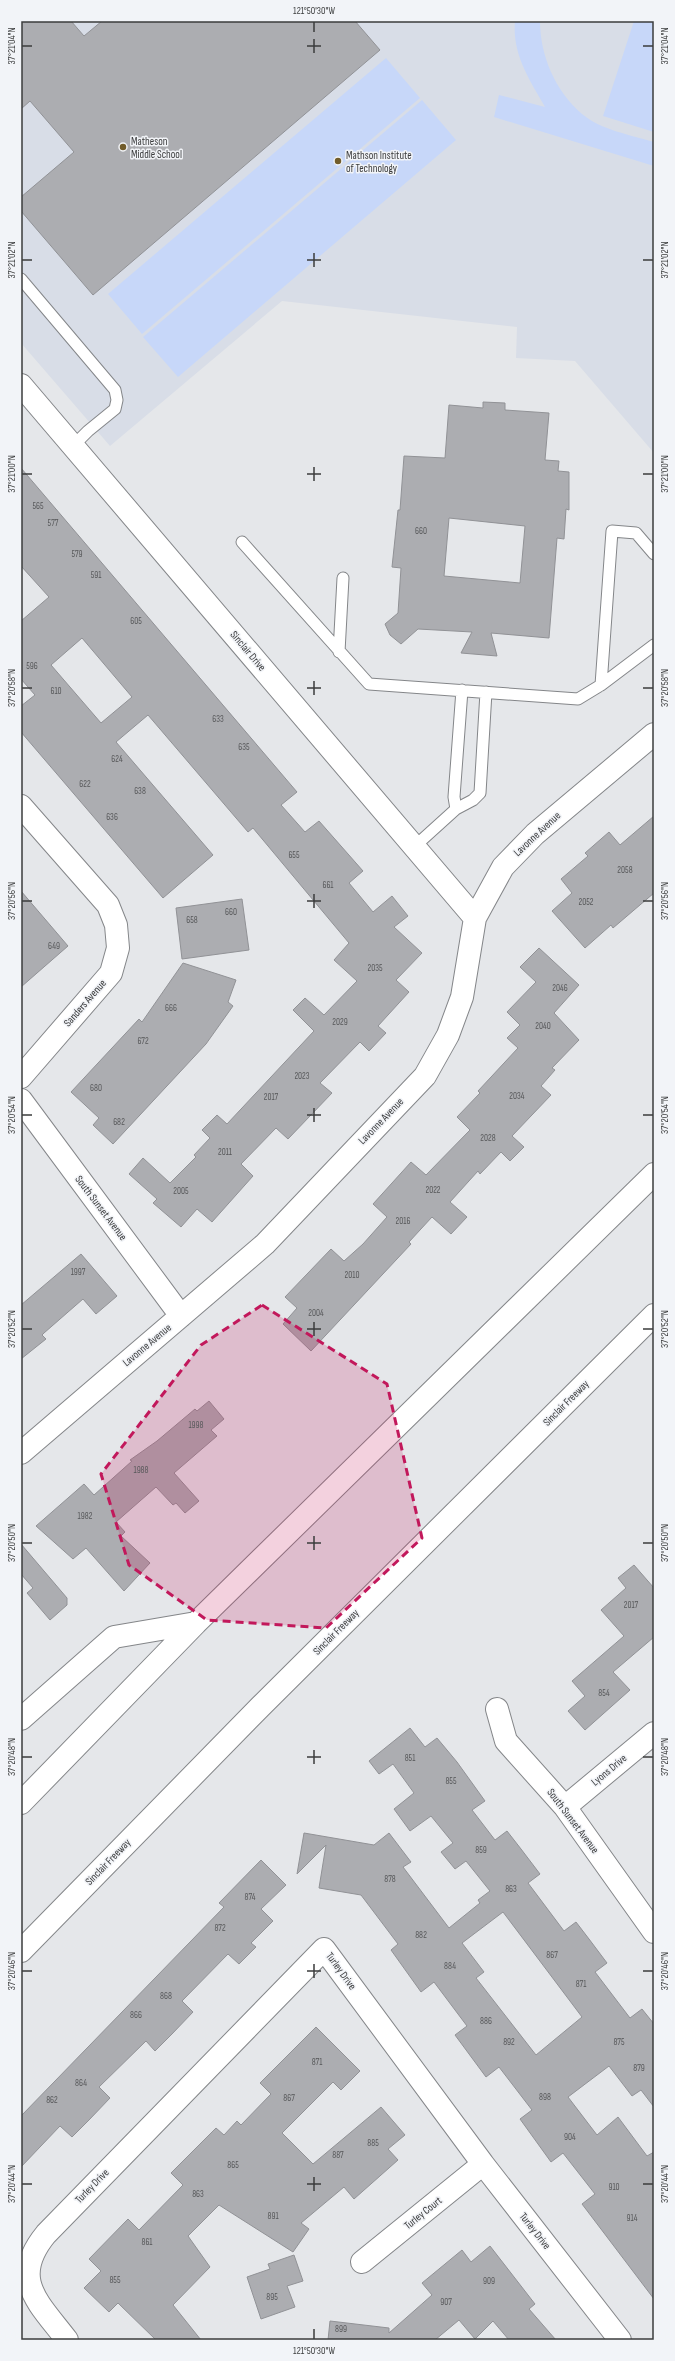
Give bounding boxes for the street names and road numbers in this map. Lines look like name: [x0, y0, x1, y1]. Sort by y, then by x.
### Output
street label: Sinclair Drive: [227, 628, 269, 674]
street label: Lavonne Avenue: [511, 809, 563, 859]
street label: Sanders Avenue: [61, 977, 109, 1029]
street label: Lavonne Avenue: [356, 1095, 406, 1147]
street label: South Sunset Avenue: [72, 1173, 130, 1243]
street label: Lavonne Avenue: [120, 1321, 174, 1369]
street label: Sinclair Freeway: [540, 1377, 592, 1429]
street label: Sinclair Freeway: [310, 1606, 362, 1658]
street label: Lyons Drive: [589, 1751, 629, 1789]
street label: South Sunset Avenue: [544, 1786, 602, 1856]
street label: Sinclair Freeway: [83, 1836, 134, 1888]
street label: Turley Drive: [323, 1950, 359, 1992]
street label: Turley Drive: [72, 2166, 112, 2206]
street label: Turley Court: [401, 2193, 445, 2232]
street label: Turley Drive: [517, 2210, 553, 2252]

